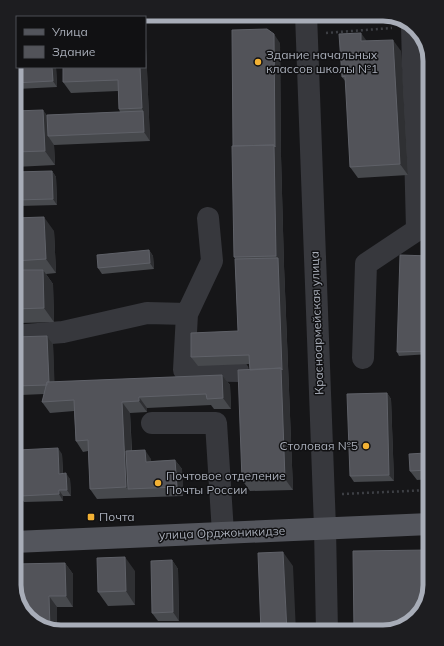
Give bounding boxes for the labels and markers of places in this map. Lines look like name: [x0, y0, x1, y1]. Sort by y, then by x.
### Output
place label: Здание начальных классов школы №1: [266, 47, 378, 76]
marker: Здание начальных классов школы №1: [253, 57, 263, 67]
place label: Столовая №5: [280, 438, 358, 453]
marker: Столовая №5: [361, 441, 371, 451]
place label: Почтовое отделение Почты России: [166, 468, 286, 497]
marker: Почтовое отделение Почты России: [153, 478, 163, 488]
place label: Почта: [99, 509, 135, 524]
marker: Почта: [86, 512, 96, 522]

